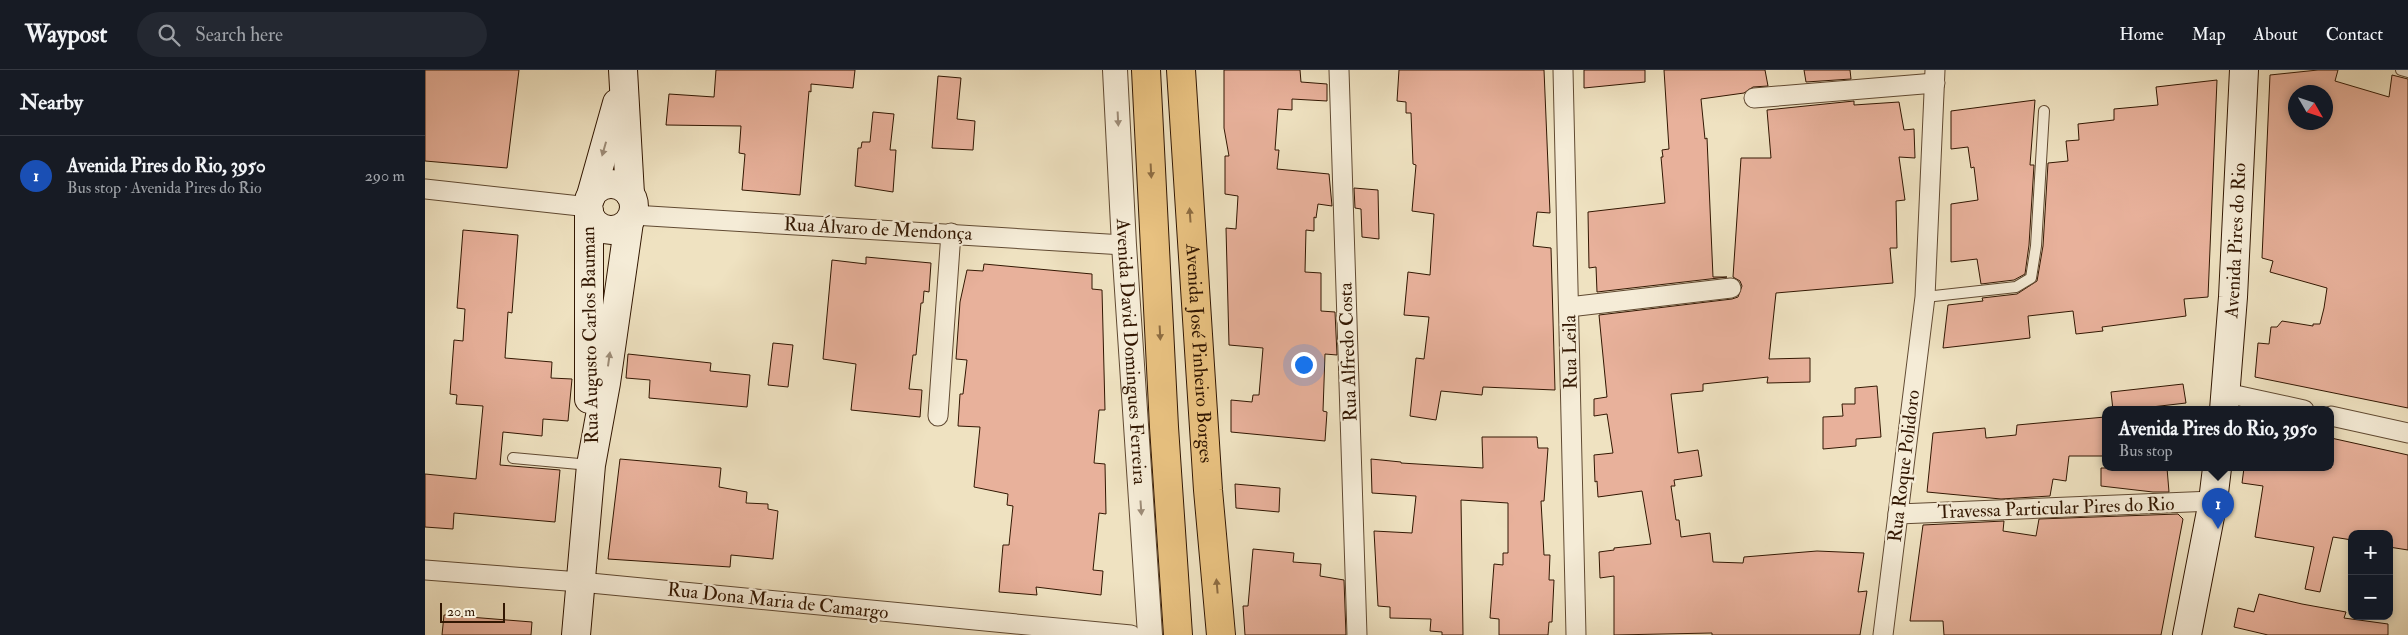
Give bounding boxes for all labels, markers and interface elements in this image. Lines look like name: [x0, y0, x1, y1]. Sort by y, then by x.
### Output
search box: [137, 12, 487, 57]
text: Waypost: [25, 19, 107, 50]
icon: search: [155, 21, 183, 49]
text: Search here: [195, 23, 283, 47]
text: Home: [2119, 23, 2164, 46]
text: Map: [2192, 23, 2226, 46]
text: About: [2254, 23, 2298, 46]
text: Contact: [2326, 23, 2383, 46]
north arrow: [2288, 85, 2333, 130]
text: Nearby: [20, 89, 83, 116]
one-way arrow: [1114, 111, 1122, 127]
one-way arrow: [600, 141, 608, 156]
text: Avenida Pires do Rio, 3950: [67, 154, 266, 178]
street label: Avenida Pires do Rio: [2219, 162, 2251, 320]
one-way arrow: [1147, 163, 1155, 179]
text: 1: [33, 166, 39, 186]
text: 290 m: [365, 166, 405, 186]
text: Bus stop · Avenida Pires do Rio: [67, 178, 262, 198]
one-way arrow: [1185, 207, 1193, 223]
street label: Rua Álvaro de Mendonça: [783, 210, 973, 246]
street label: Avenida David Domingues Ferreira: [1111, 217, 1152, 486]
street label: Rua Augusto Carlos Bauman: [576, 226, 604, 444]
street label: Avenida José Pinheiro Borges: [1180, 242, 1218, 464]
street label: Rua Alfredo Costa: [1334, 282, 1362, 422]
street label: Rua Leila: [1557, 314, 1583, 389]
one-way arrow: [1156, 326, 1164, 342]
one-way arrow: [606, 350, 614, 366]
your location: [1291, 352, 1317, 378]
street label: Rua Roque Polidoro: [1883, 388, 1925, 544]
popup: [2102, 406, 2334, 471]
text: Avenida Pires do Rio, 3950: [2119, 417, 2317, 441]
text: Bus stop: [2119, 441, 2173, 461]
pin: 1: [2202, 488, 2234, 529]
street label: Travessa Particular Pires do Rio: [1937, 492, 2175, 524]
one-way arrow: [1137, 500, 1145, 516]
map controls: [2348, 530, 2393, 620]
button: +: [2348, 530, 2393, 575]
button: −: [2348, 575, 2393, 620]
street label: Rua Dona Maria de Camargo: [666, 577, 890, 625]
one-way arrow: [1213, 578, 1221, 594]
scale bar: [440, 600, 505, 623]
text: 20 m: [447, 603, 475, 620]

